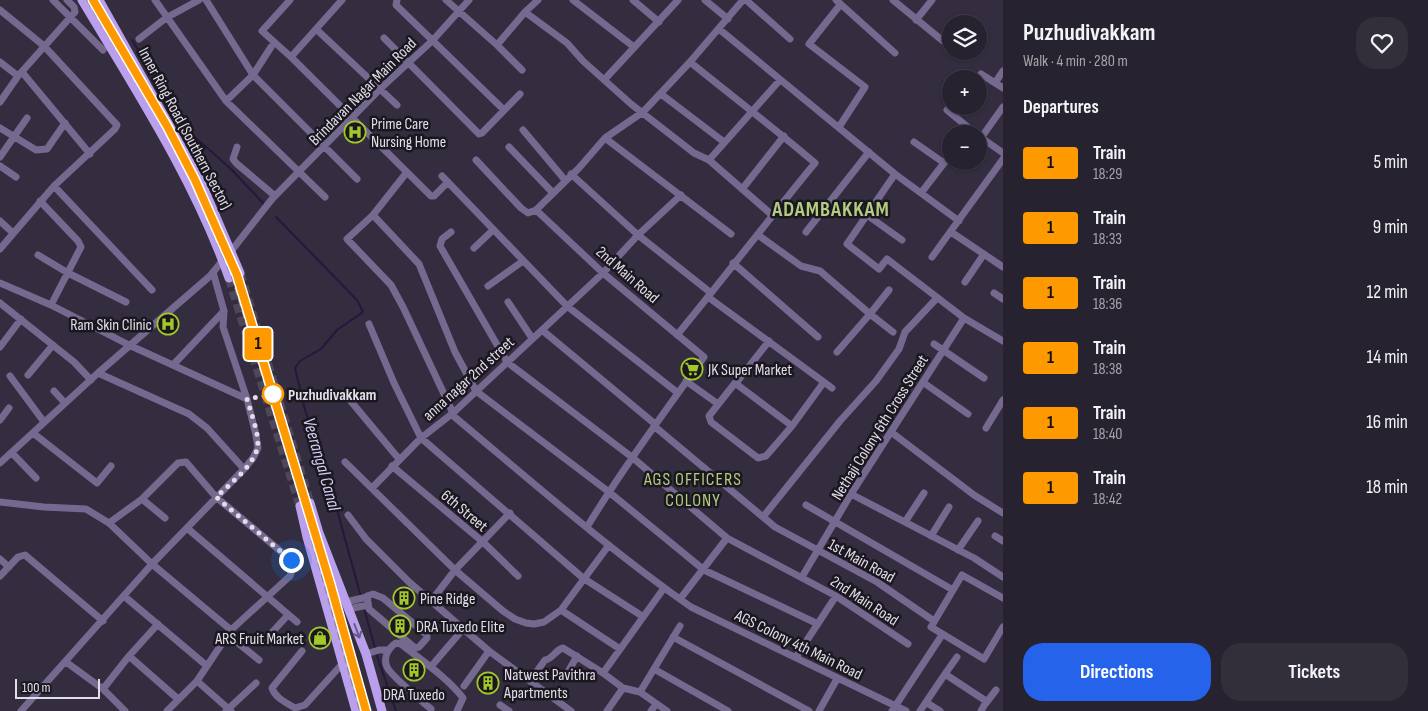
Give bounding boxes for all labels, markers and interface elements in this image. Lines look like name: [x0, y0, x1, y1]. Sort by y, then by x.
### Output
map controls: [942, 15, 987, 170]
button: layers: [942, 15, 987, 60]
button: heart: [1356, 17, 1408, 69]
text: Puzhudivakkam: [1023, 18, 1156, 47]
street label: Brindavan Nagar Main Road: [305, 34, 421, 150]
street label: Inner Ring Road (Southern Sector): [134, 44, 235, 213]
text: Walk · 4 min · 280 m: [1023, 52, 1128, 71]
button: +: [942, 70, 987, 115]
text: Departures: [1023, 96, 1099, 119]
place label: Prime Care Nursing Home: [371, 115, 446, 152]
hospital icon: Prime Care Nursing Home: [343, 120, 367, 144]
button: −: [942, 125, 987, 170]
text: Train: [1093, 142, 1126, 165]
text: 5 min: [1373, 151, 1408, 174]
text: 1: [1047, 152, 1054, 173]
text: 18:29: [1093, 165, 1122, 184]
district label: ADAMBAKKAM: [771, 197, 890, 222]
text: Train: [1093, 207, 1126, 230]
text: 9 min: [1373, 216, 1408, 239]
text: 1: [1047, 217, 1054, 238]
text: 18:33: [1093, 230, 1122, 249]
street label: 2nd Main Road: [592, 243, 662, 308]
text: Train: [1093, 272, 1126, 295]
text: 12 min: [1366, 281, 1408, 304]
text: 1: [1047, 282, 1054, 303]
text: 18:36: [1093, 295, 1122, 314]
hospital icon: Ram Skin Clinic: [156, 312, 180, 336]
place label: Ram Skin Clinic: [70, 316, 152, 335]
line badge: 1: [242, 328, 274, 360]
text: 1: [254, 333, 262, 354]
street label: anna nagar 2nd street: [419, 333, 519, 425]
text: Train: [1093, 337, 1126, 360]
text: 14 min: [1367, 346, 1408, 369]
text: 1: [1047, 347, 1054, 368]
street label: Nethaji Colony 6th Cross Street: [828, 352, 933, 504]
supermarket icon: JK Super Market: [680, 357, 704, 381]
text: 18:38: [1093, 360, 1122, 379]
place label: JK Super Market: [707, 361, 792, 380]
marker: Puzhudivakkam: [262, 383, 284, 405]
place label: Puzhudivakkam: [288, 386, 376, 405]
text: Train: [1093, 402, 1126, 425]
text: 16 min: [1366, 411, 1408, 434]
text: 1: [1047, 412, 1054, 433]
water label: Veerangal Canal: [298, 415, 345, 514]
text: 18:40: [1093, 425, 1122, 444]
text: Train: [1093, 467, 1126, 490]
district label: AGS OFFICERS COLONY: [643, 469, 742, 511]
text: 18 min: [1366, 476, 1408, 499]
text: 1: [1047, 477, 1054, 498]
street label: 6th Street: [437, 486, 491, 536]
text: 18:42: [1093, 490, 1122, 509]
street label: 1st Main Road: [825, 535, 898, 587]
your location: [279, 548, 304, 573]
street label: 2nd Main Road: [827, 572, 902, 630]
building icon: Pine Ridge: [392, 586, 416, 610]
place label: Pine Ridge: [420, 590, 475, 609]
street label: AGS Colony 4th Main Road: [731, 606, 865, 684]
building icon: DRA Tuxedo Elite: [388, 614, 412, 638]
place label: DRA Tuxedo Elite: [416, 618, 505, 637]
one-way arrow: [353, 623, 362, 638]
shop icon: ARS Fruit Market: [308, 626, 332, 650]
place label: ARS Fruit Market: [214, 630, 304, 649]
button: Directions: [1023, 643, 1211, 701]
button: Tickets: [1221, 643, 1408, 701]
building icon: DRA Tuxedo: [402, 658, 426, 682]
place label: Natwest Pavithra Apartments: [503, 666, 596, 703]
building icon: Natwest Pavithra Apartments: [476, 671, 500, 695]
scale bar: [15, 676, 100, 699]
text: 100 m: [22, 679, 51, 696]
place label: DRA Tuxedo: [383, 686, 445, 705]

